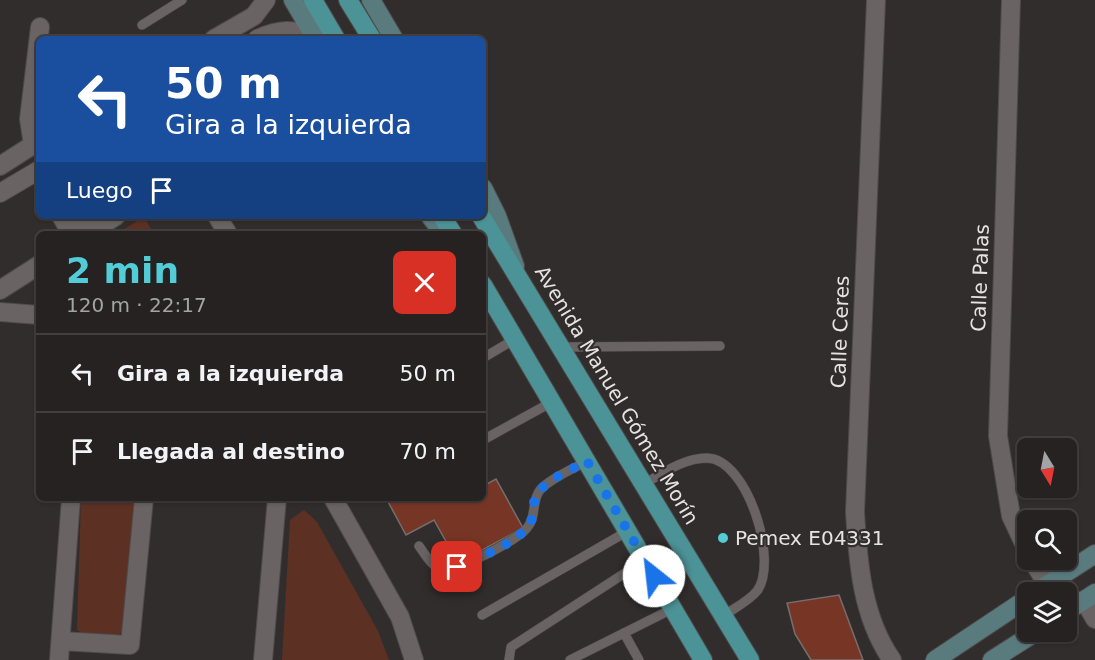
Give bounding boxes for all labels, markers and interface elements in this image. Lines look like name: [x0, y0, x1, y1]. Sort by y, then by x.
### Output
text: 50 m: [165, 59, 282, 108]
icon: left: [66, 60, 144, 138]
text: Gira a la izquierda: [165, 109, 412, 140]
icon: arrive: [145, 174, 178, 207]
text: Luego: [66, 178, 133, 203]
street label: Calle Palas: [966, 224, 994, 332]
text: 2 min: [66, 250, 179, 291]
button: close: [393, 251, 456, 314]
street label: Avenida Manuel Gómez Morín: [530, 261, 704, 529]
street label: Calle Ceres: [826, 275, 854, 389]
text: 120 m · 22:17: [66, 293, 207, 317]
icon: left: [66, 357, 99, 390]
text: Gira a la izquierda: [117, 361, 344, 386]
text: 50 m: [400, 361, 456, 386]
icon: arrive: [66, 435, 99, 468]
north arrow: [1017, 438, 1077, 498]
map controls: [1017, 438, 1077, 642]
text: Llegada al destino: [117, 439, 345, 464]
text: 70 m: [400, 439, 456, 464]
button: search: [1017, 510, 1077, 570]
place label: Pemex E04331: [735, 526, 885, 550]
marker: Pemex E04331: [716, 531, 730, 545]
pin: [431, 541, 482, 592]
position arrow: [622, 544, 686, 608]
icon: arrive: [440, 550, 473, 583]
button: layers: [1017, 582, 1077, 642]

